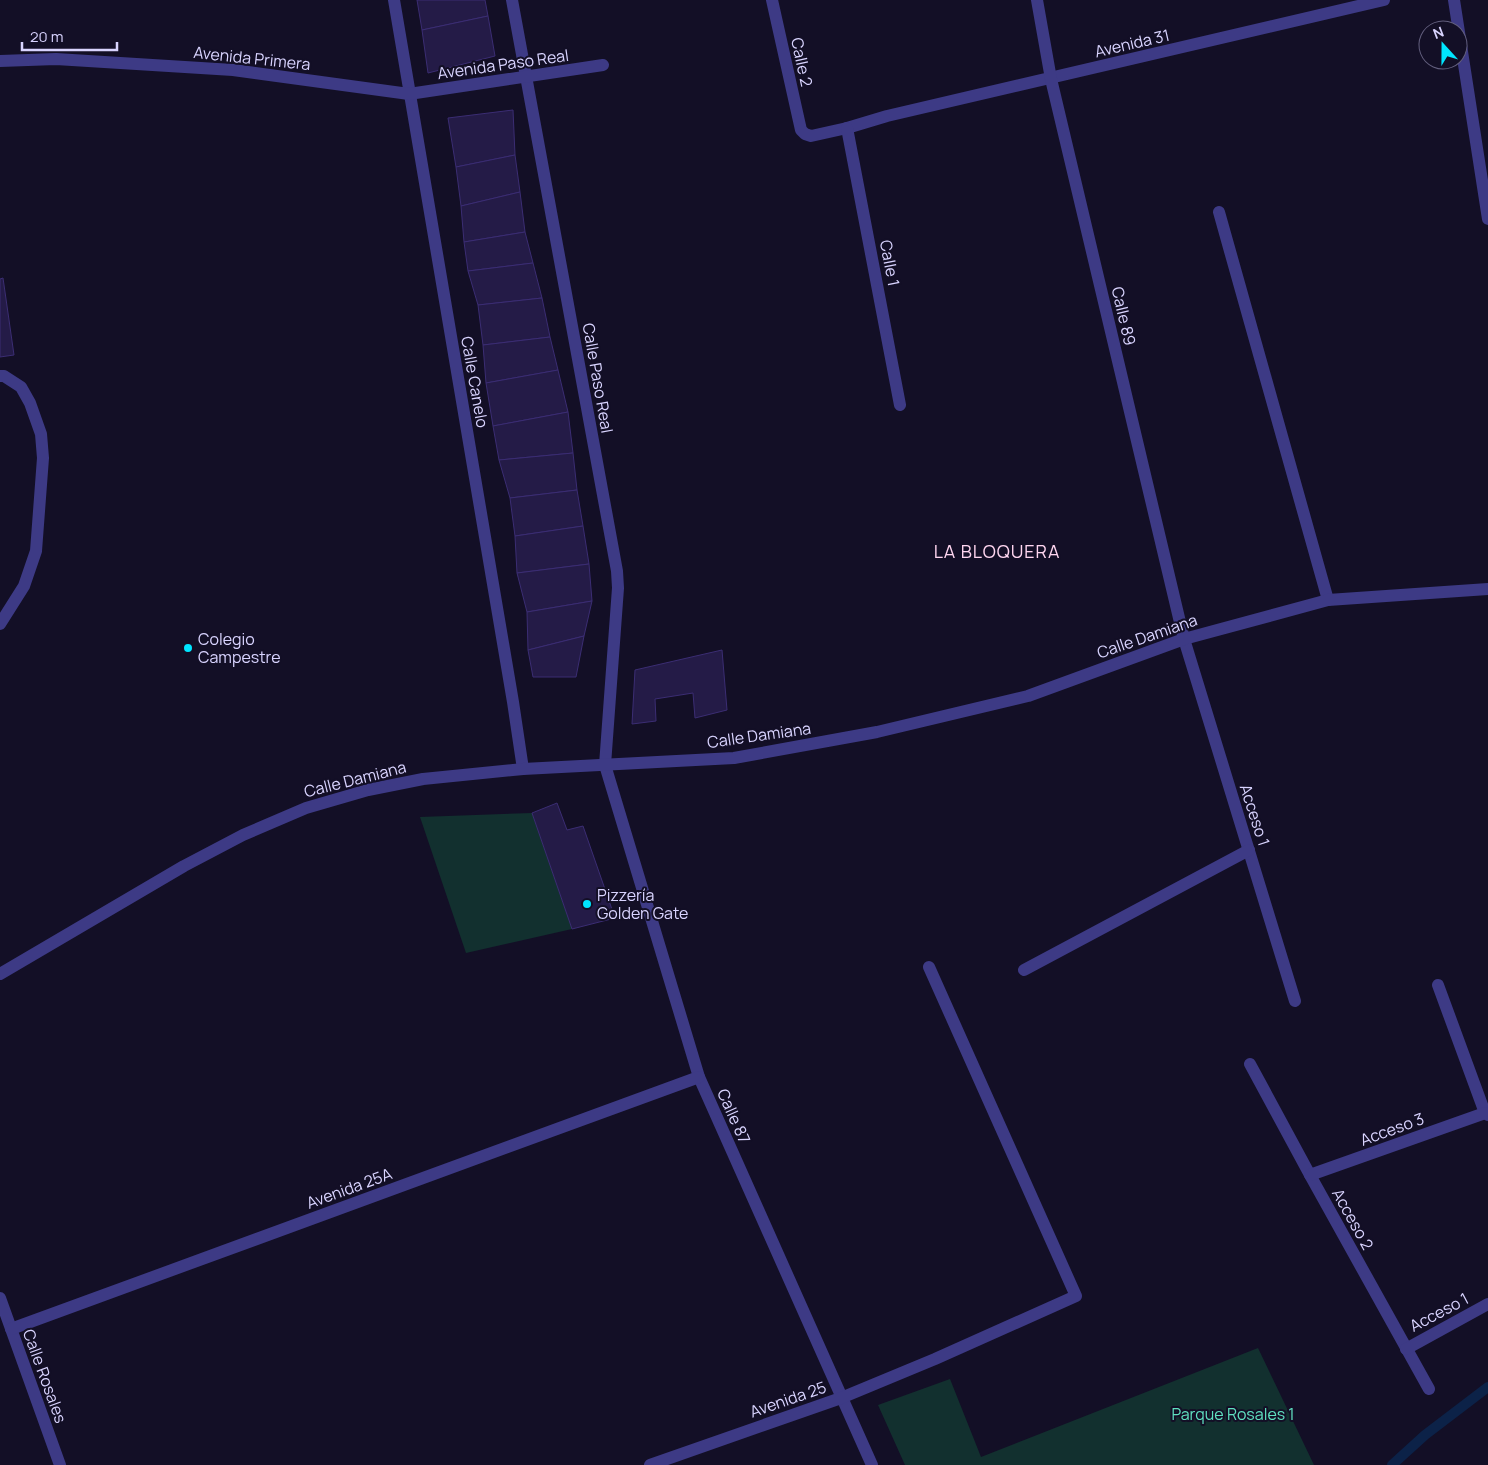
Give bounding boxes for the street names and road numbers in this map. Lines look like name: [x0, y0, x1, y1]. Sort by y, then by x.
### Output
street label: Avenida 31: [1092, 24, 1172, 62]
street label: Calle 2: [786, 36, 818, 88]
street label: Avenida Primera: [192, 41, 312, 75]
street label: Avenida Paso Real: [436, 44, 570, 84]
street label: Calle 1: [875, 238, 905, 288]
street label: Calle 89: [1107, 284, 1141, 348]
street label: Calle Paso Real: [577, 321, 619, 435]
street label: Calle Canelo: [456, 334, 494, 430]
street label: Calle Damiana: [1094, 609, 1200, 663]
street label: Calle Damiana: [706, 717, 812, 753]
street label: Calle Damiana: [302, 756, 408, 802]
street label: Acceso 1: [1235, 781, 1275, 849]
street label: Calle 87: [712, 1085, 756, 1147]
street label: Acceso 3: [1357, 1107, 1427, 1151]
street label: Avenida 25A: [303, 1162, 395, 1214]
street label: Acceso 2: [1327, 1184, 1379, 1254]
street label: Acceso 1: [1406, 1287, 1472, 1337]
street label: Calle Rosales: [18, 1326, 72, 1426]
street label: Avenida 25: [747, 1376, 829, 1422]

